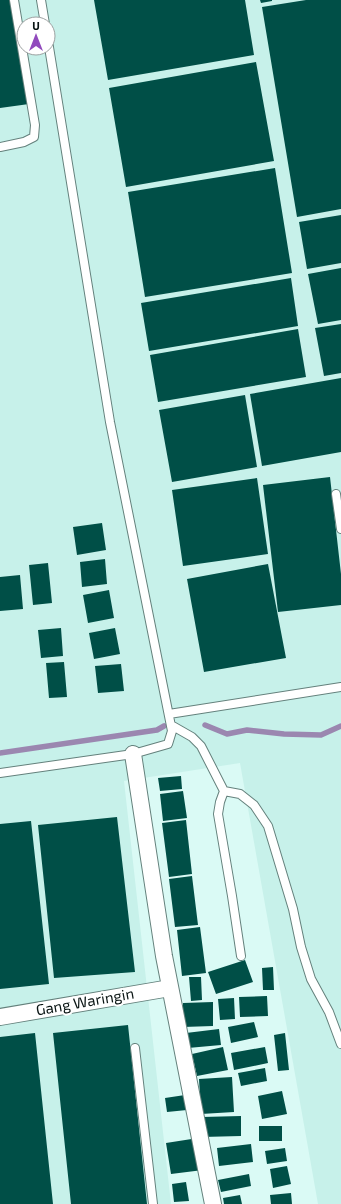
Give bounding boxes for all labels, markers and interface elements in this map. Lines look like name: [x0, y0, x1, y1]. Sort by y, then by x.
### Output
north arrow: [16, 16, 56, 56]
text: U: [32, 19, 40, 32]
street label: Gang Waringin: [34, 984, 135, 1019]

